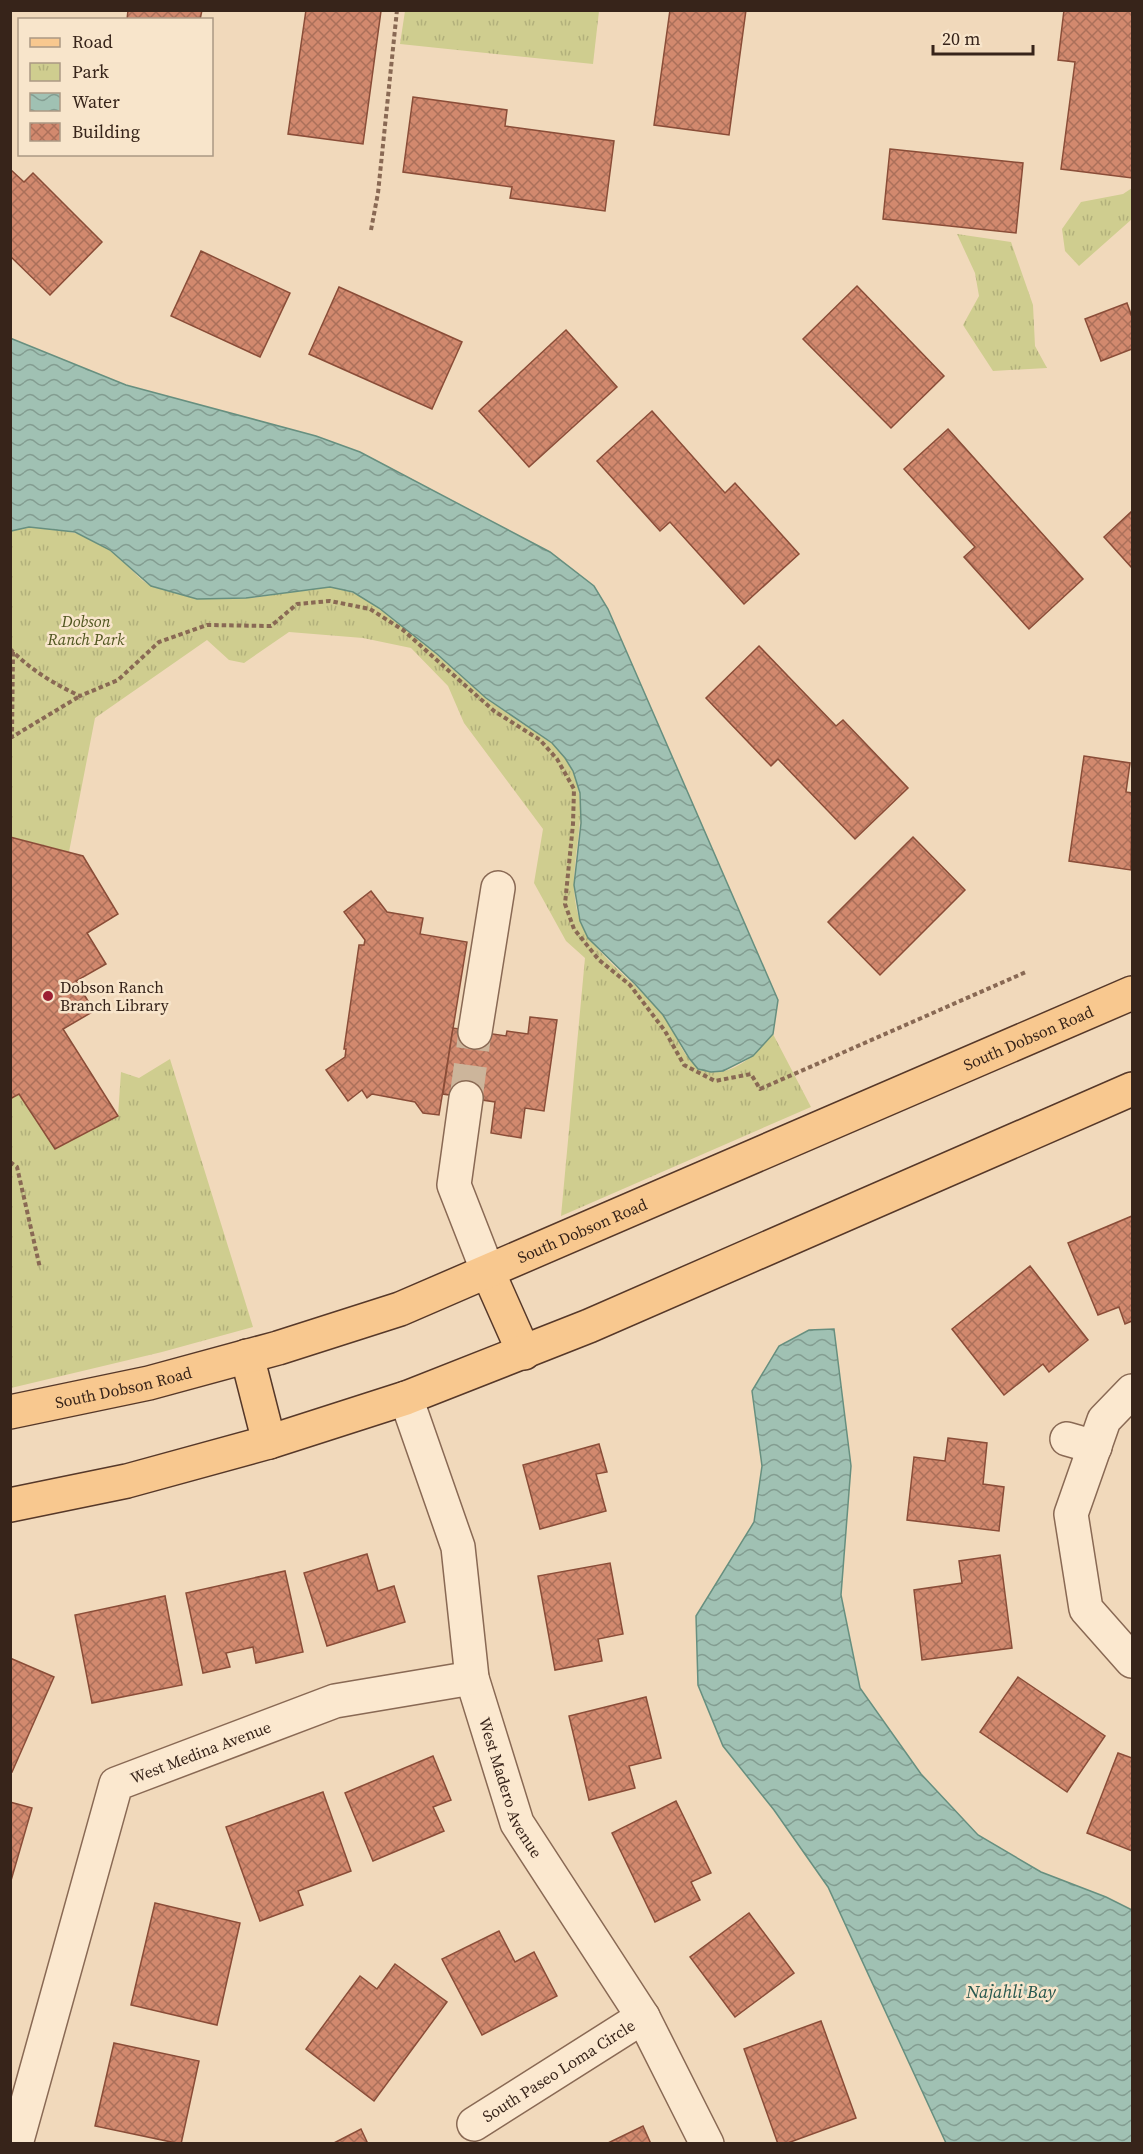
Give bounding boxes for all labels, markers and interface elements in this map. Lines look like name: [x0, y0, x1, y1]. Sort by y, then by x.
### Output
legend: [18, 18, 213, 156]
scale bar: [933, 18, 1034, 56]
text: 20 m: [942, 26, 980, 51]
text: Road: [72, 29, 113, 54]
text: Park: [72, 59, 109, 84]
text: Water: [72, 89, 120, 114]
text: Building: [72, 119, 140, 144]
park label: Dobson Ranch Park: [46, 610, 125, 650]
place label: Dobson Ranch Branch Library: [60, 976, 170, 1016]
marker: Dobson Ranch Branch Library: [41, 989, 55, 1003]
street label: South Dobson Road: [960, 1000, 1097, 1076]
street label: South Dobson Road: [514, 1193, 650, 1268]
street label: South Dobson Road: [53, 1361, 194, 1413]
street label: West Medina Avenue: [127, 1715, 274, 1789]
street label: West Madero Avenue: [474, 1715, 548, 1862]
water label: Najahli Bay: [965, 1979, 1056, 2004]
street label: South Paseo Loma Circle: [478, 2014, 639, 2127]

